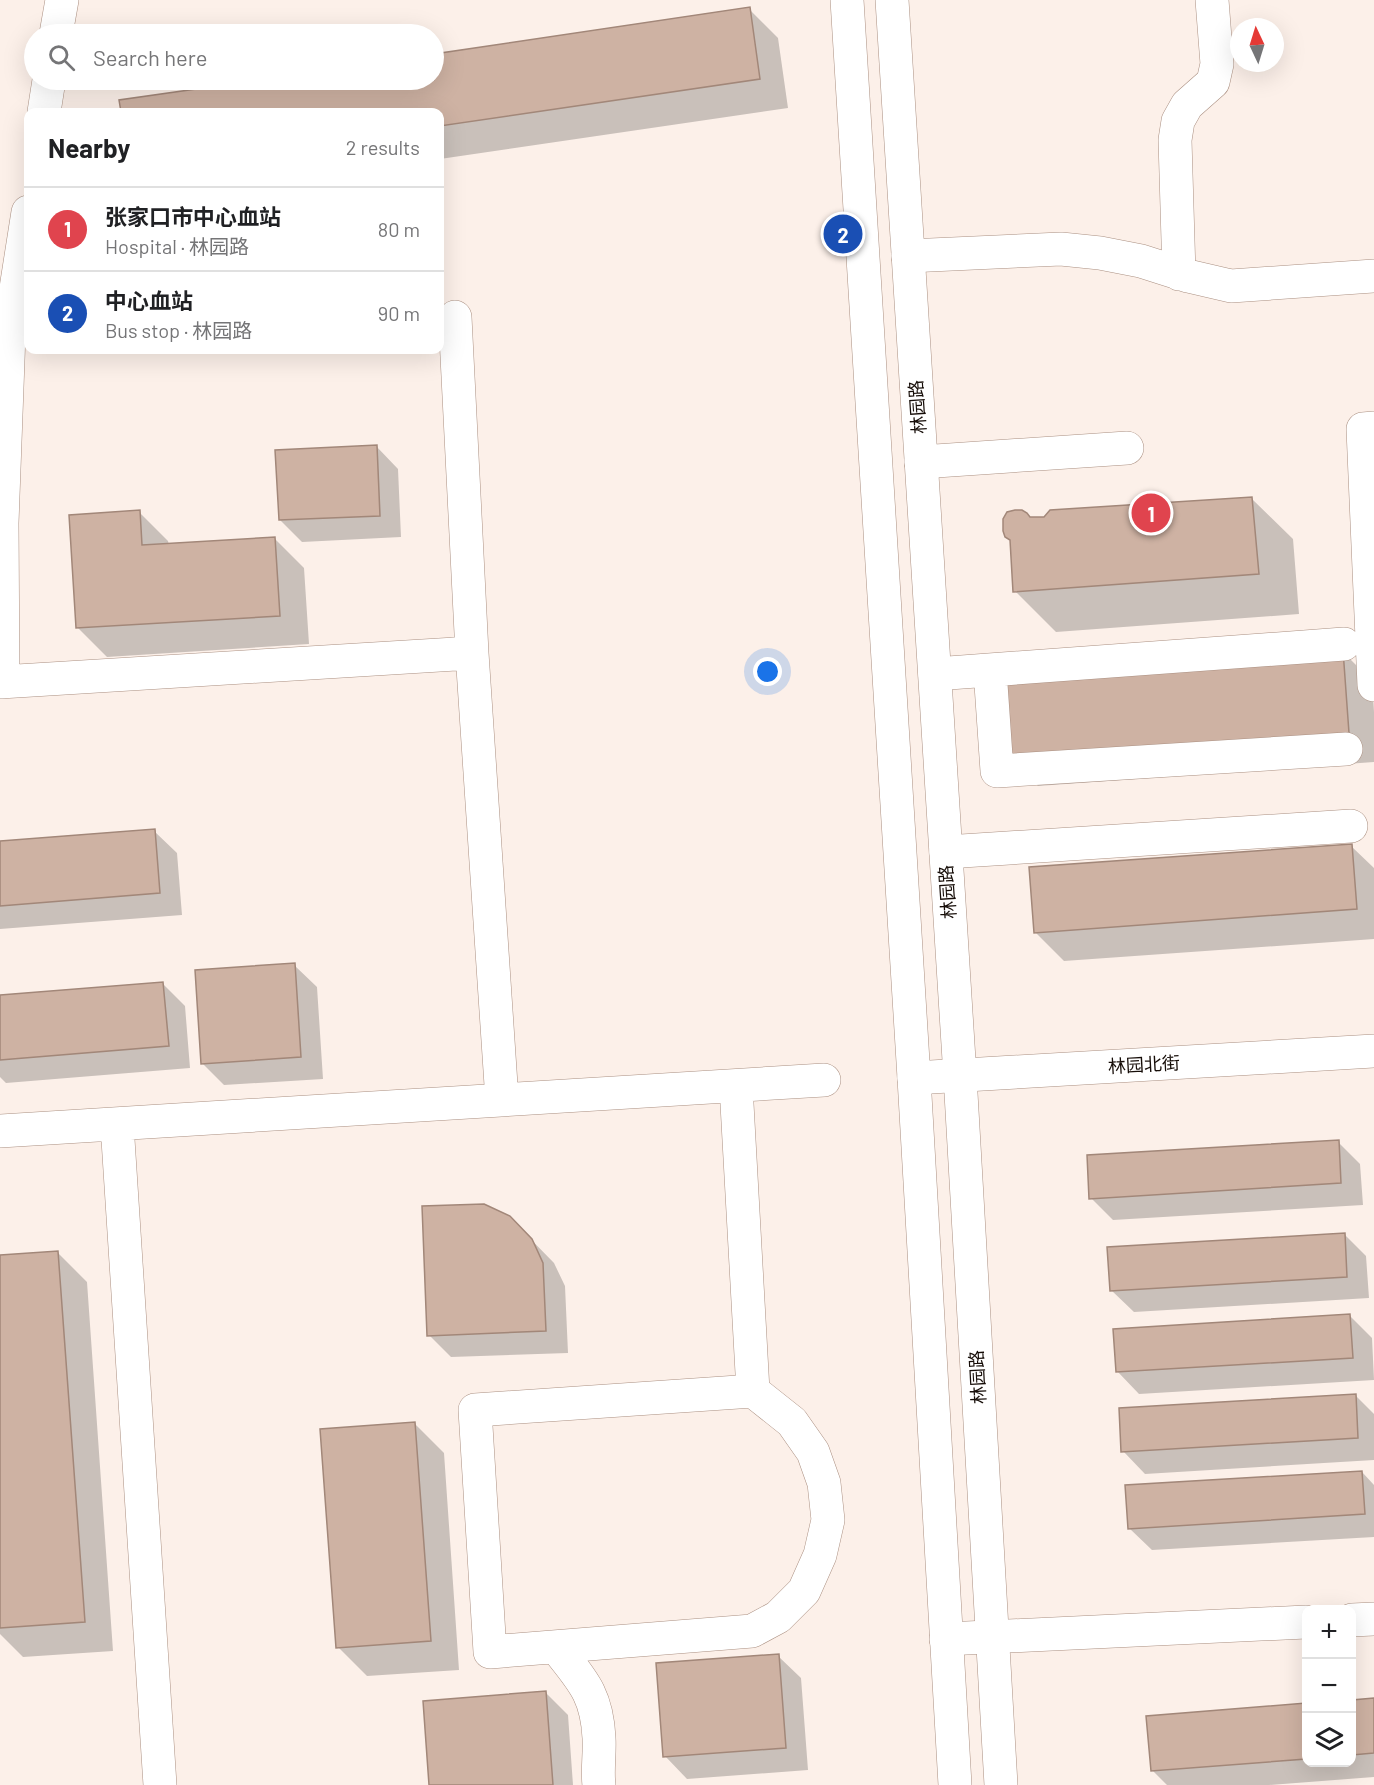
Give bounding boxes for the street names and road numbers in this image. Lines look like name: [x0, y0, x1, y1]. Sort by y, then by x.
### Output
street label: 林园路: [904, 379, 930, 435]
street label: 林园路: [934, 864, 960, 920]
street label: 林园北街: [1107, 1051, 1180, 1077]
street label: 林园路: [965, 1350, 989, 1405]

